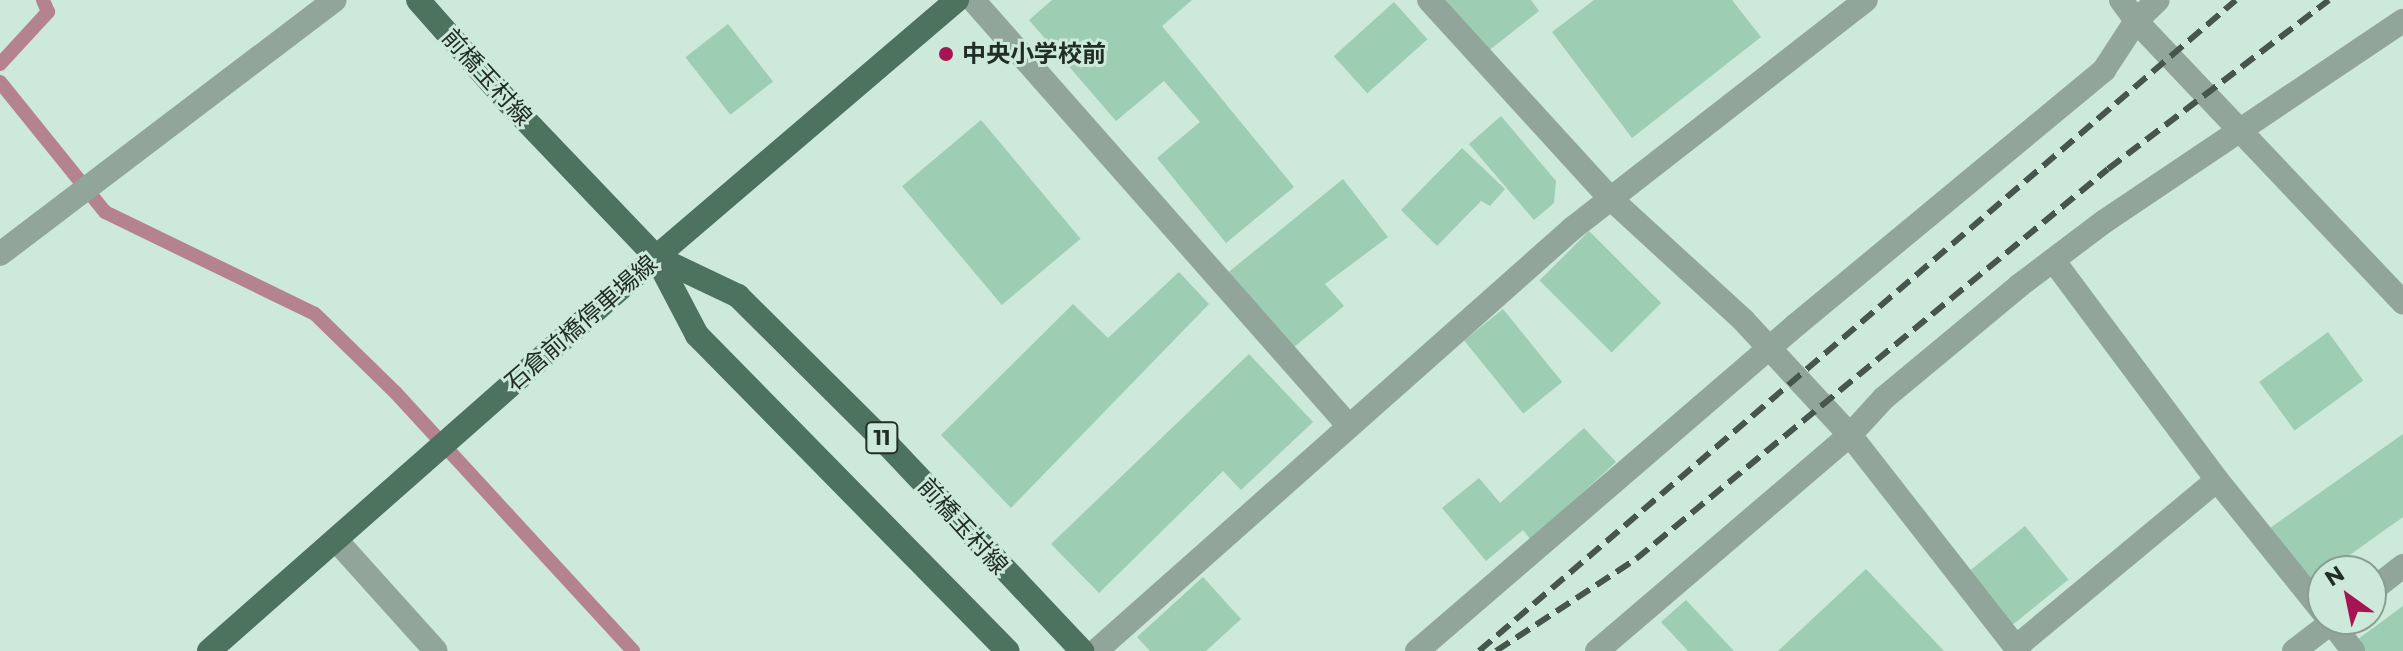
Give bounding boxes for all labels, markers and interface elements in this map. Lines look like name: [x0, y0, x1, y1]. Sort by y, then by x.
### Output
street label: 前橋玉村線: [436, 23, 538, 131]
place label: 中央小学校前: [962, 40, 1106, 68]
marker: 中央小学校前: [937, 45, 955, 63]
street label: 石倉前橋停車場線: [499, 249, 663, 397]
road number: 11: [864, 420, 900, 456]
street label: 前橋玉村線: [912, 472, 1014, 580]
north arrow: [2307, 555, 2387, 635]
text: N: [2320, 560, 2350, 592]

